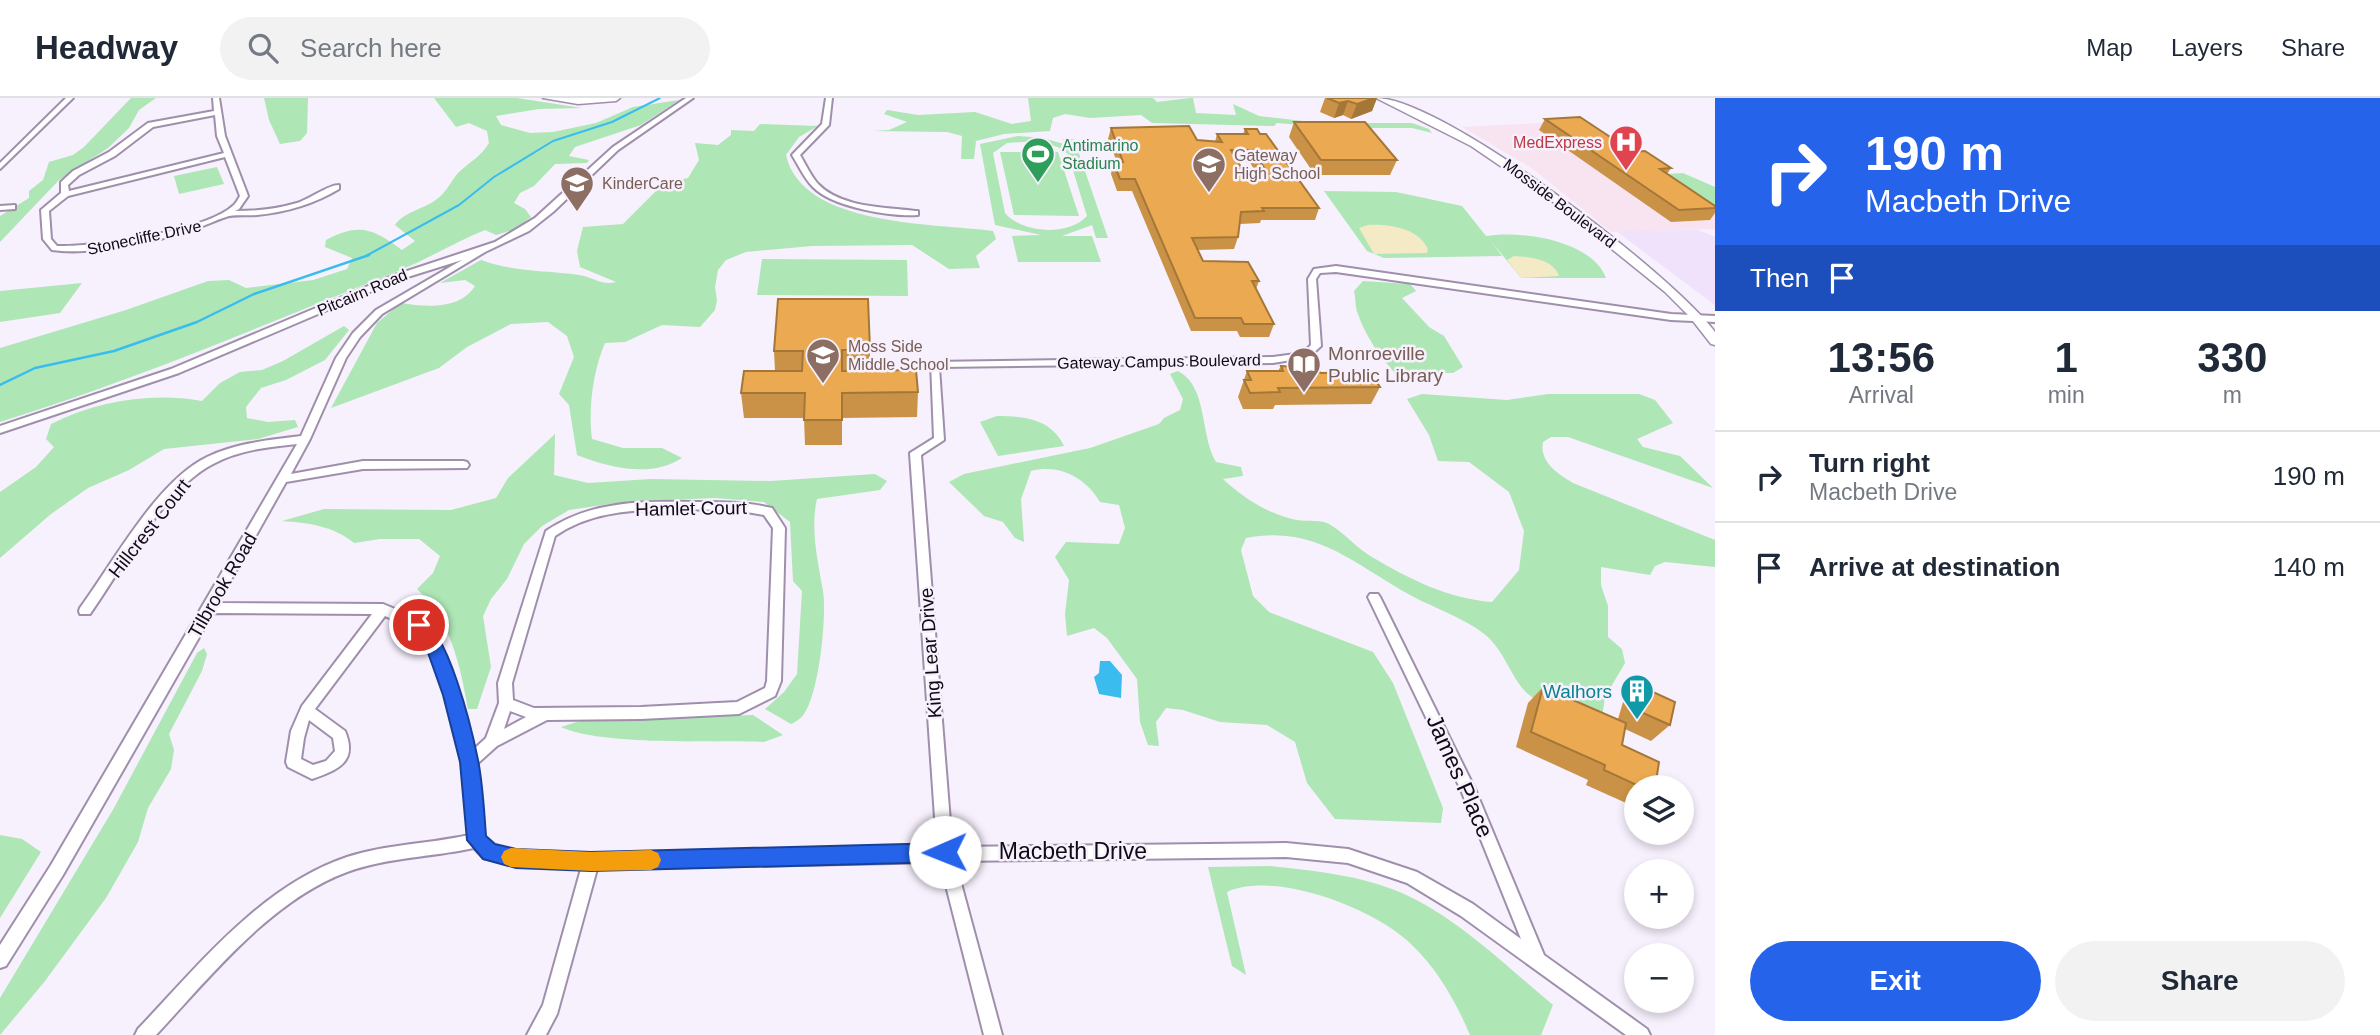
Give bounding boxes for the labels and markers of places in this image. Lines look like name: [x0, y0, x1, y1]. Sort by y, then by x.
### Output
hospital icon: MedExpress: [1607, 123, 1645, 172]
place label: MedExpress: [1513, 134, 1602, 151]
sports icon: Antimarino Stadium: [1019, 135, 1057, 184]
place label: Antimarino Stadium: [1062, 137, 1139, 172]
school or university icon: Gateway High School: [1190, 145, 1228, 194]
place label: Gateway High School: [1234, 147, 1320, 182]
school or university icon: KinderCare: [558, 164, 596, 213]
place label: KinderCare: [602, 175, 683, 192]
school or university icon: Moss Side Middle School: [804, 336, 842, 385]
place label: Moss Side Middle School: [848, 338, 949, 373]
place label: Monroeville Public Library: [1328, 343, 1444, 386]
library icon: Monroeville Public Library: [1285, 345, 1323, 394]
pin: [389, 595, 449, 655]
building icon: Walhors: [1618, 672, 1656, 721]
place label: Walhors: [1543, 681, 1612, 702]

